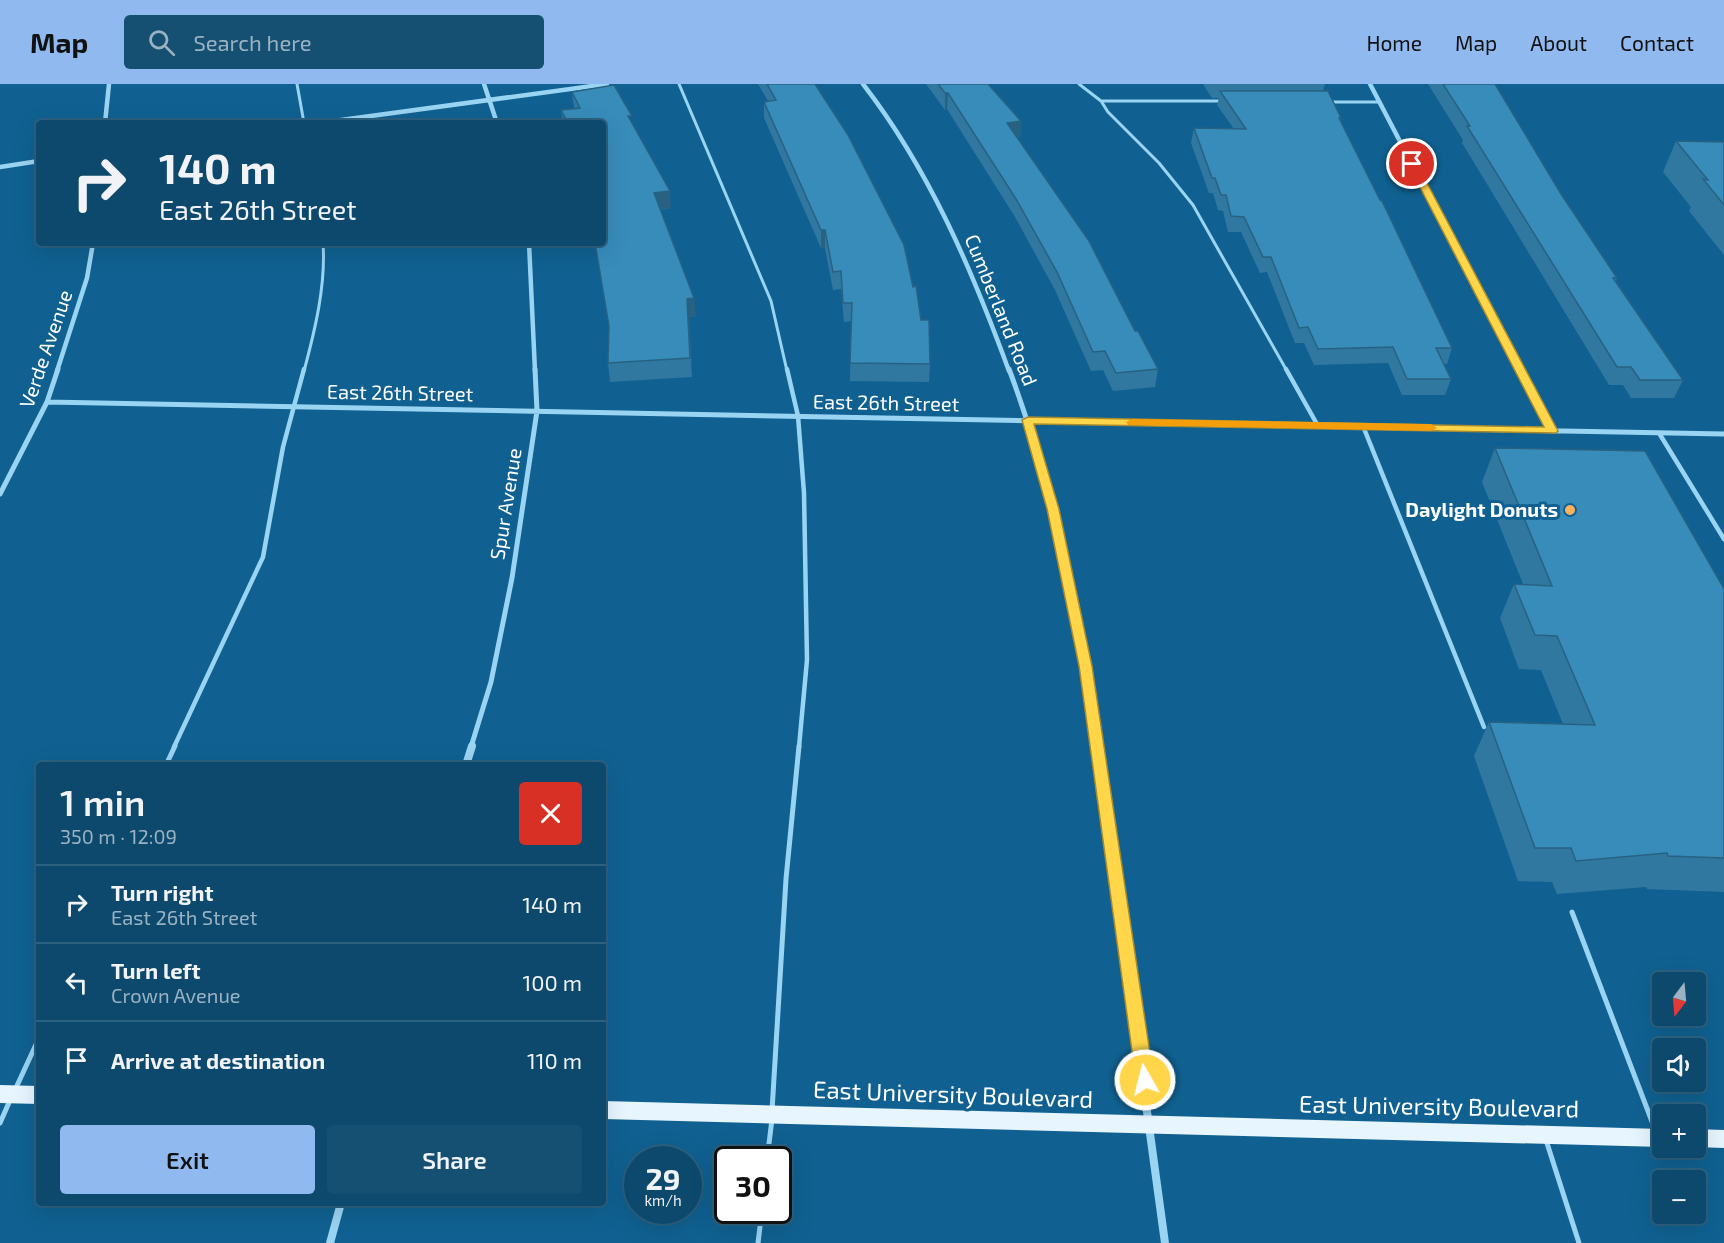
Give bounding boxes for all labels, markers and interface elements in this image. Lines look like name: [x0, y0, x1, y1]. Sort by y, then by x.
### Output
search box: [124, 15, 544, 69]
text: Map: [30, 25, 88, 59]
icon: search: [145, 26, 178, 59]
text: Search here: [193, 29, 312, 55]
text: Home: [1366, 30, 1422, 55]
text: Map: [1455, 30, 1497, 55]
text: About: [1530, 30, 1587, 55]
text: Contact: [1620, 30, 1694, 55]
pin: [1386, 138, 1437, 189]
text: 140 m: [159, 142, 276, 192]
icon: right: [60, 144, 138, 222]
icon: arrive: [1395, 147, 1428, 180]
text: East 26th Street: [159, 193, 357, 225]
street label: Cumberland Road: [961, 230, 1043, 389]
street label: Verde Avenue: [14, 287, 76, 411]
street label: East 26th Street: [327, 379, 474, 405]
street label: East 26th Street: [813, 389, 960, 415]
street label: Spur Avenue: [484, 446, 526, 561]
place label: Daylight Donuts: [1405, 497, 1558, 522]
marker: Daylight Donuts: [1563, 503, 1577, 517]
text: 1 min: [60, 780, 145, 823]
button: close: [519, 782, 582, 845]
text: 350 m · 12:09: [60, 824, 177, 848]
text: Turn right: [111, 879, 213, 905]
icon: right: [60, 888, 93, 921]
text: 140 m: [522, 891, 582, 917]
text: East 26th Street: [111, 905, 257, 929]
text: Turn left: [111, 957, 200, 983]
icon: left: [60, 966, 93, 999]
text: 100 m: [523, 969, 582, 995]
north arrow: [1652, 972, 1706, 1026]
map controls: [1652, 972, 1706, 1224]
text: Crown Avenue: [111, 983, 241, 1007]
button: sound: [1652, 1038, 1706, 1092]
icon: arrive: [60, 1044, 93, 1077]
text: Arrive at destination: [111, 1047, 325, 1073]
text: 110 m: [527, 1047, 582, 1073]
position arrow: [1113, 1048, 1177, 1112]
street label: East University Boulevard: [813, 1074, 1094, 1113]
street label: East University Boulevard: [1299, 1089, 1579, 1122]
button: +: [1652, 1104, 1706, 1158]
button: Exit: [60, 1125, 315, 1194]
button: Share: [327, 1125, 582, 1194]
speed limit sign: 30: [714, 1146, 792, 1224]
text: 29: [645, 1160, 681, 1196]
button: −: [1652, 1170, 1706, 1224]
text: km/h: [644, 1191, 682, 1209]

